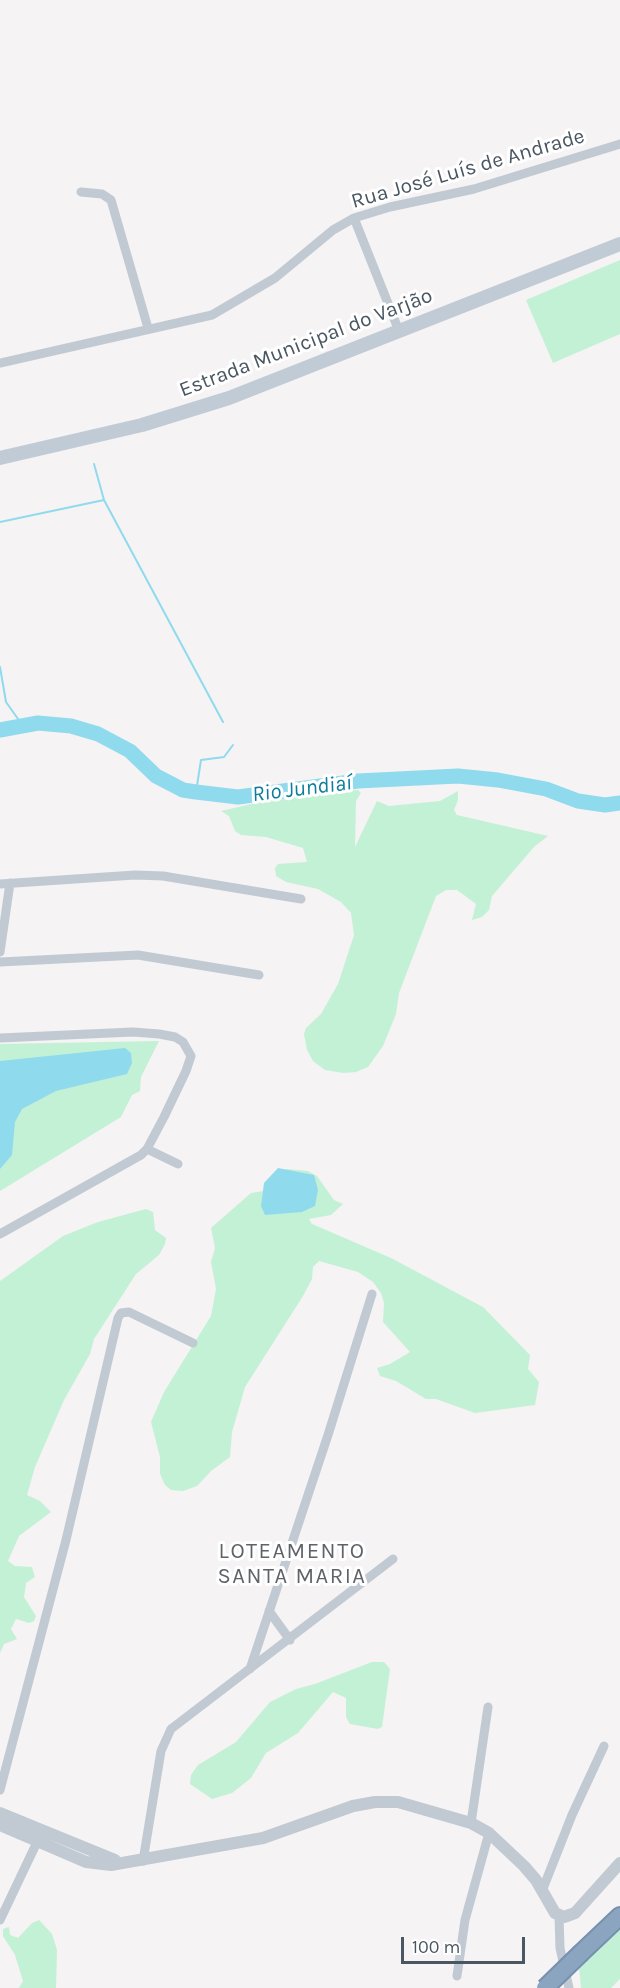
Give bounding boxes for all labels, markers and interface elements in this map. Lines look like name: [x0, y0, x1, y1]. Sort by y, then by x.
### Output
street label: Rua José Luís de Andrade: [348, 124, 588, 214]
street label: Estrada Municipal do Varjão: [176, 283, 436, 403]
water label: Rio Jundiaí: [251, 770, 353, 808]
district label: LOTEAMENTO SANTA MARIA: [217, 1539, 367, 1591]
scale bar: [404, 1925, 528, 1963]
text: 100 m: [412, 1936, 460, 1958]

